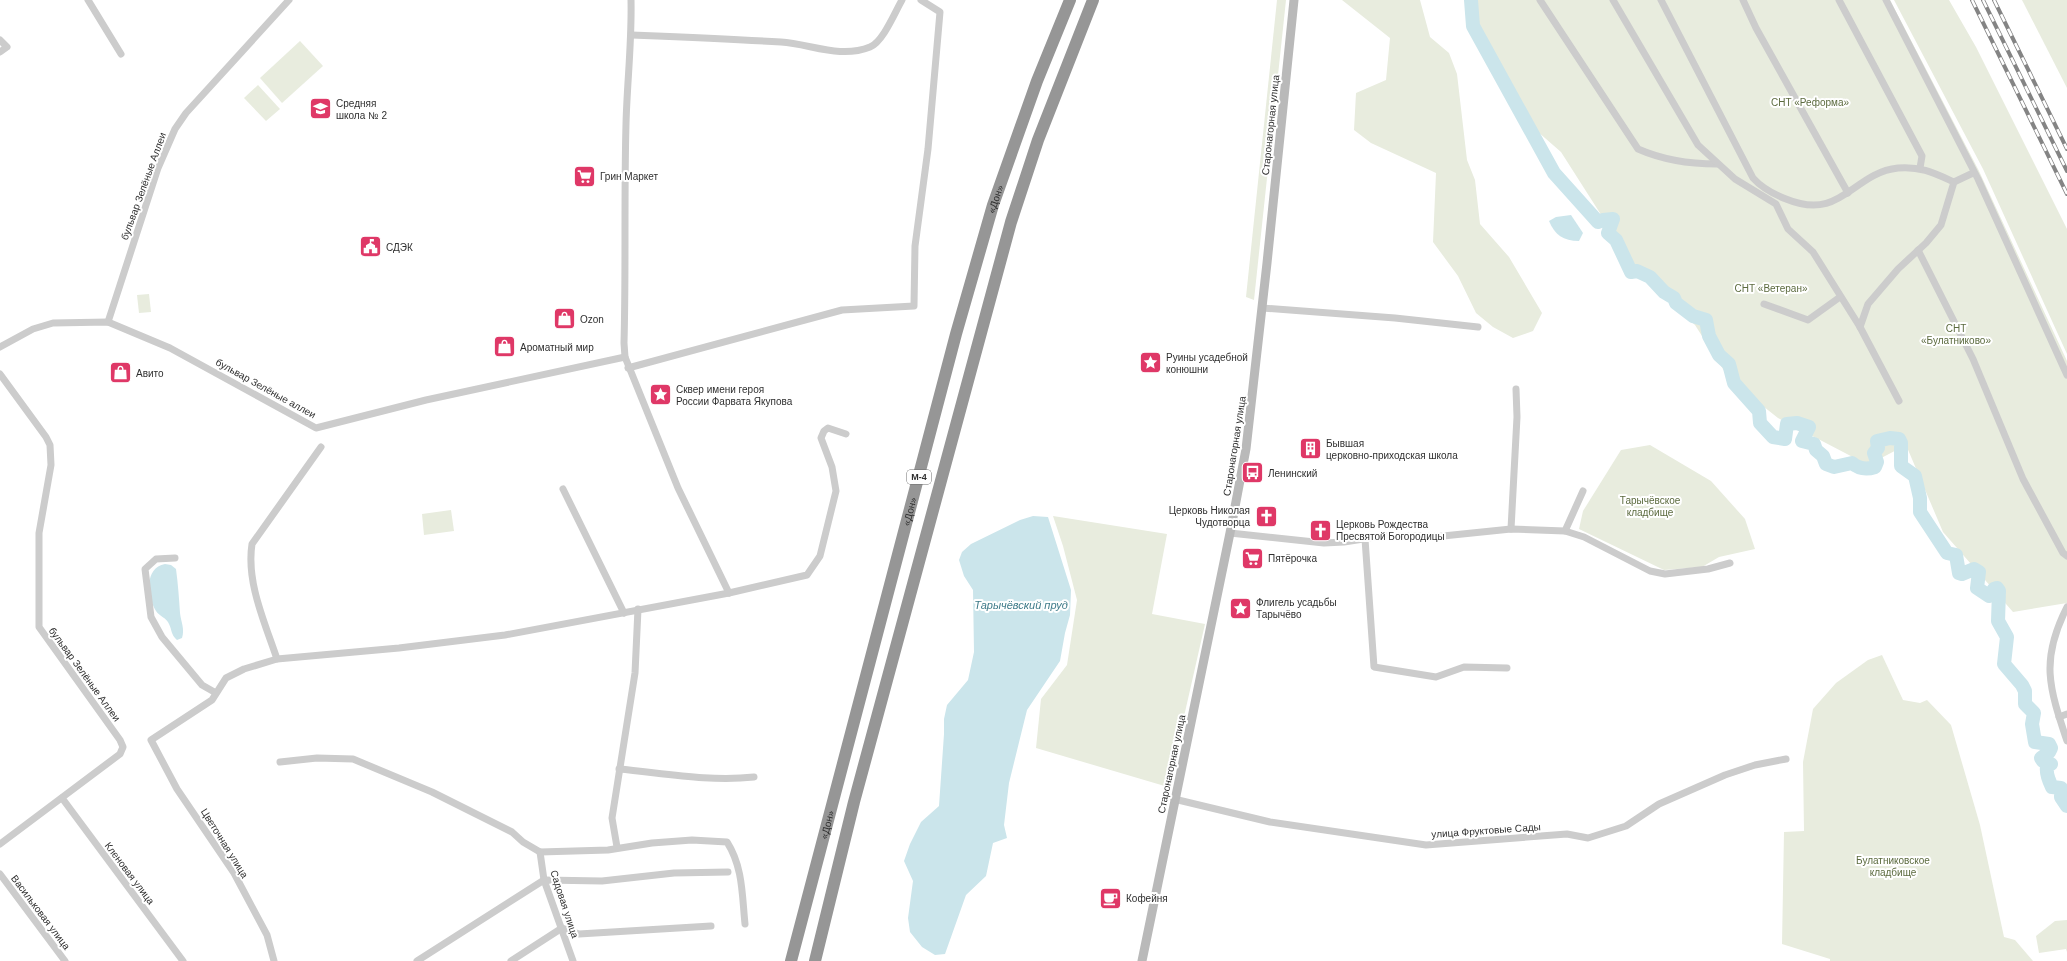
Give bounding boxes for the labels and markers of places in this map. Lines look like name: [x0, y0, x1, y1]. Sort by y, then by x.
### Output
school or university icon: Средняя школа № 2: [307, 96, 333, 122]
place label: Средняя школа № 2: [336, 98, 388, 121]
supermarket icon: Грин Маркет: [571, 163, 597, 189]
place label: Грин Маркет: [600, 171, 659, 182]
public building icon: СДЭК: [357, 234, 383, 260]
place label: СДЭК: [386, 242, 413, 253]
shop icon: Ozon: [552, 306, 578, 332]
place label: Ozon: [580, 314, 604, 325]
shop icon: Ароматный мир: [491, 334, 517, 360]
place label: Ароматный мир: [520, 342, 594, 353]
place icon: Руины усадебной конюшни: [1138, 350, 1164, 376]
place label: Руины усадебной конюшни: [1166, 352, 1248, 375]
shop icon: Авито: [108, 360, 134, 386]
place label: Авито: [136, 368, 164, 379]
place icon: Сквер имени героя России Фарвата Якупова: [648, 382, 674, 408]
place label: Сквер имени героя России Фарвата Якупова: [676, 384, 793, 407]
building icon: Бывшая церковно-приходская школа: [1298, 436, 1324, 462]
place label: Бывшая церковно-приходская школа: [1326, 438, 1458, 461]
bus stop icon: Ленинский: [1239, 460, 1265, 486]
place label: Ленинский: [1268, 468, 1317, 479]
church icon: Церковь Николая Чудотворца: [1253, 503, 1279, 529]
place label: Церковь Николая Чудотворца: [1169, 505, 1250, 528]
church icon: Церковь Рождества Пресвятой Богородицы: [1307, 517, 1333, 543]
place label: Церковь Рождества Пресвятой Богородицы: [1336, 519, 1445, 542]
supermarket icon: Пятёрочка: [1240, 545, 1266, 571]
place label: Пятёрочка: [1268, 553, 1317, 564]
place icon: Флигель усадьбы Тарычёво: [1228, 595, 1254, 621]
place label: Флигель усадьбы Тарычёво: [1256, 597, 1337, 620]
cafe icon: Кофейня: [1097, 885, 1123, 911]
place label: Кофейня: [1126, 893, 1168, 904]

